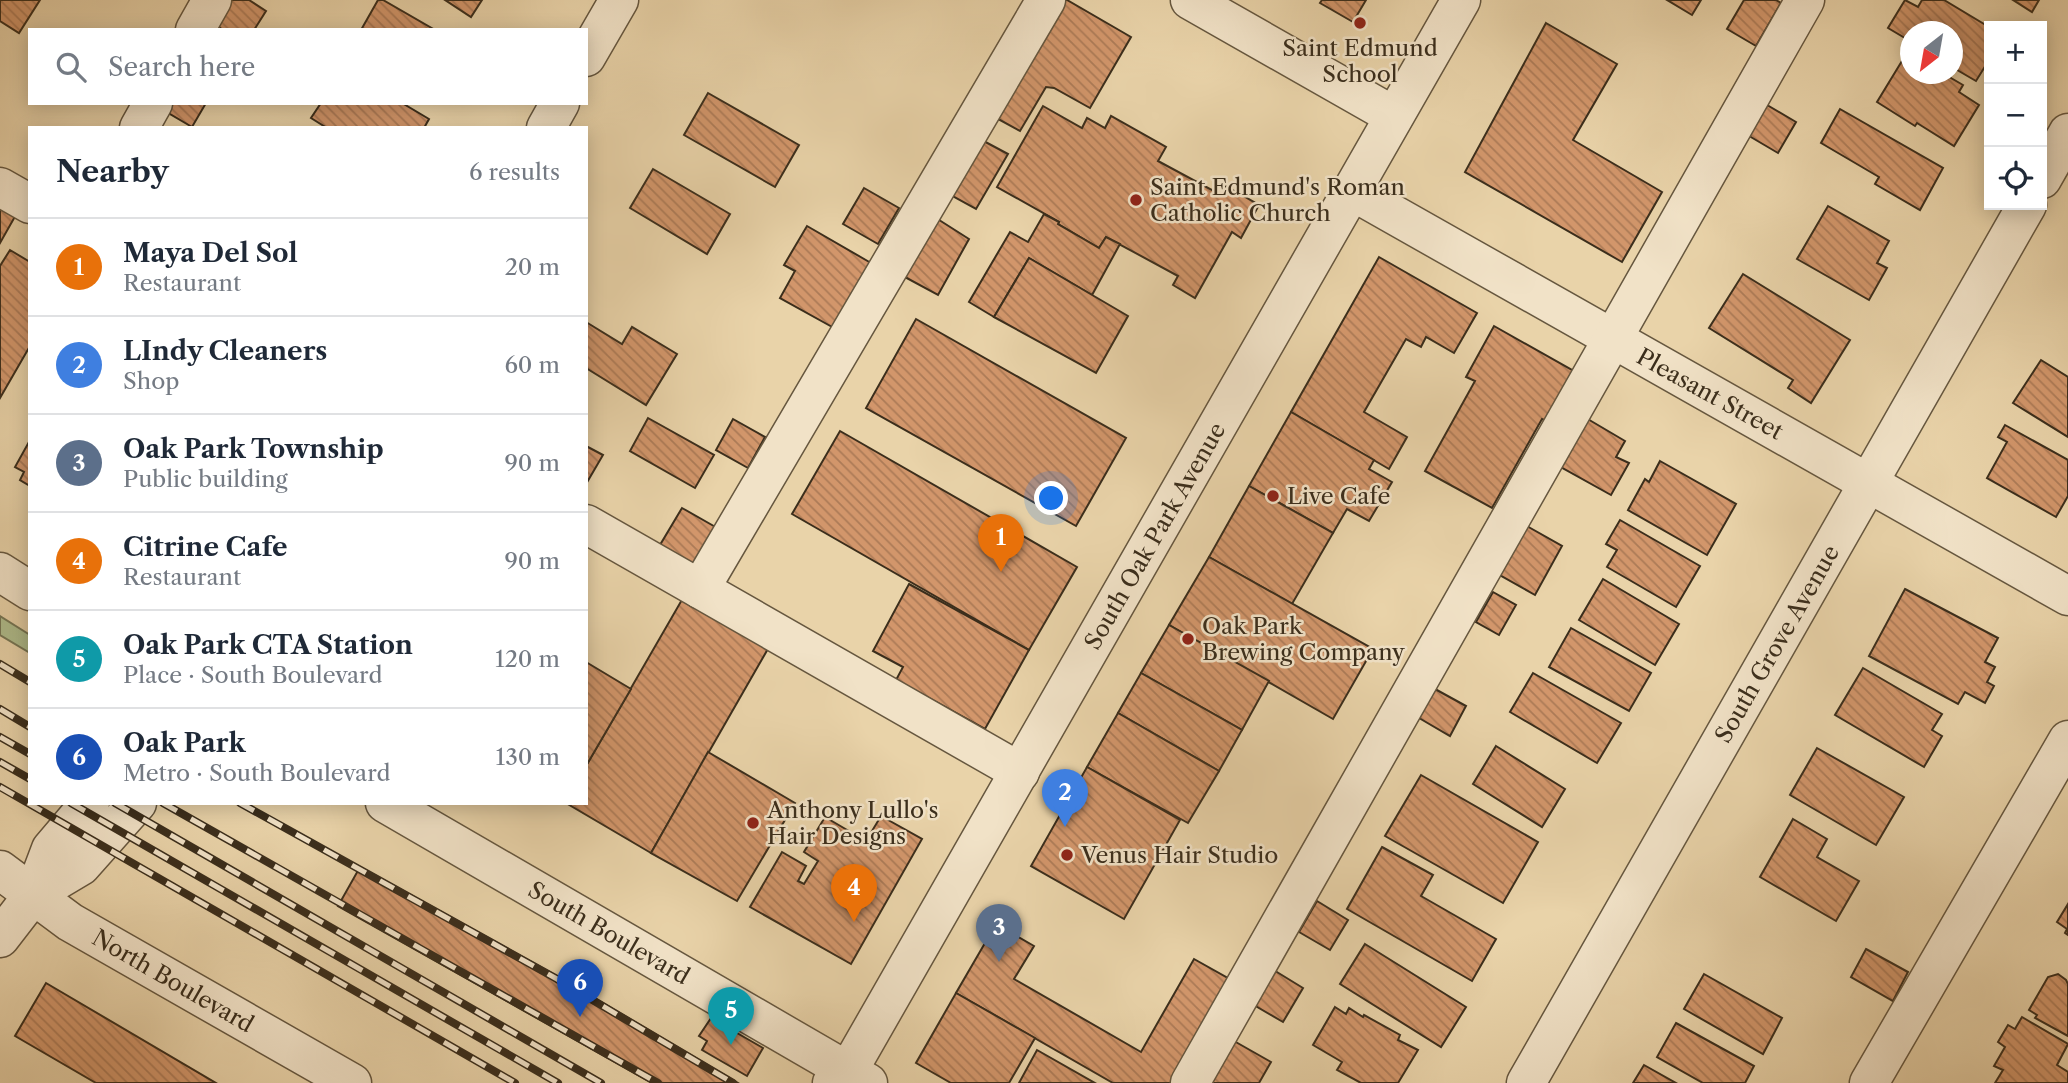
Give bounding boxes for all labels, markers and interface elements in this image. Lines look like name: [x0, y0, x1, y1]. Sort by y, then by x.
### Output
marker: Saint Edmund School: [1352, 15, 1368, 31]
north arrow: [1900, 21, 1963, 84]
map controls: [1984, 21, 2047, 210]
button: +: [1984, 21, 2047, 84]
search box: [28, 28, 588, 105]
place label: Saint Edmund School: [1282, 34, 1438, 88]
icon: search: [52, 48, 90, 86]
text: Search here: [108, 51, 255, 83]
button: −: [1984, 84, 2047, 147]
button: locate: [1984, 147, 2047, 210]
text: Nearby: [56, 153, 169, 190]
text: 6 results: [469, 158, 560, 186]
place label: Saint Edmund's Roman Catholic Church: [1150, 173, 1405, 227]
marker: Saint Edmund's Roman Catholic Church: [1128, 192, 1144, 208]
text: Maya Del Sol: [123, 237, 298, 269]
text: 1: [74, 253, 84, 281]
text: 20 m: [505, 253, 560, 281]
text: Restaurant: [123, 269, 241, 297]
text: LIndy Cleaners: [123, 335, 327, 367]
street label: Pleasant Street: [1632, 342, 1788, 446]
text: 2: [72, 351, 86, 379]
text: 60 m: [504, 351, 560, 379]
text: Shop: [123, 367, 179, 395]
street label: South Oak Park Avenue: [1079, 418, 1231, 654]
text: Oak Park Township: [123, 433, 384, 465]
text: 3: [73, 449, 86, 477]
text: 90 m: [504, 449, 560, 477]
text: Public building: [123, 465, 288, 493]
your location: [1034, 481, 1068, 515]
place label: Live Cafe: [1287, 482, 1390, 510]
marker: Live Cafe: [1265, 488, 1281, 504]
pin: 1: [978, 514, 1024, 572]
text: Citrine Cafe: [123, 531, 288, 563]
street label: South Grove Avenue: [1709, 540, 1845, 748]
text: 4: [72, 547, 86, 575]
text: 90 m: [504, 547, 560, 575]
text: Restaurant: [123, 563, 241, 591]
place label: Oak Park Brewing Company: [1202, 612, 1405, 666]
text: Oak Park CTA Station: [123, 629, 413, 661]
marker: Oak Park Brewing Company: [1180, 631, 1196, 647]
text: 5: [73, 645, 85, 673]
text: 120 m: [495, 645, 560, 673]
text: Place · South Boulevard: [123, 661, 382, 689]
text: Oak Park: [123, 727, 246, 759]
text: 6: [72, 743, 86, 771]
text: 130 m: [496, 743, 560, 771]
text: Metro · South Boulevard: [123, 759, 391, 787]
pin: 2: [1042, 769, 1088, 827]
place label: Anthony Lullo's Hair Designs: [766, 796, 939, 850]
marker: Anthony Lullo's Hair Designs: [745, 815, 761, 831]
place label: Venus Hair Studio: [1080, 841, 1278, 869]
marker: Venus Hair Studio: [1059, 847, 1075, 863]
pin: 4: [831, 864, 877, 922]
street label: South Boulevard: [523, 875, 695, 991]
pin: 3: [976, 904, 1022, 962]
street label: North Boulevard: [87, 923, 259, 1039]
pin: 6: [557, 959, 603, 1017]
pin: 5: [708, 987, 754, 1045]

